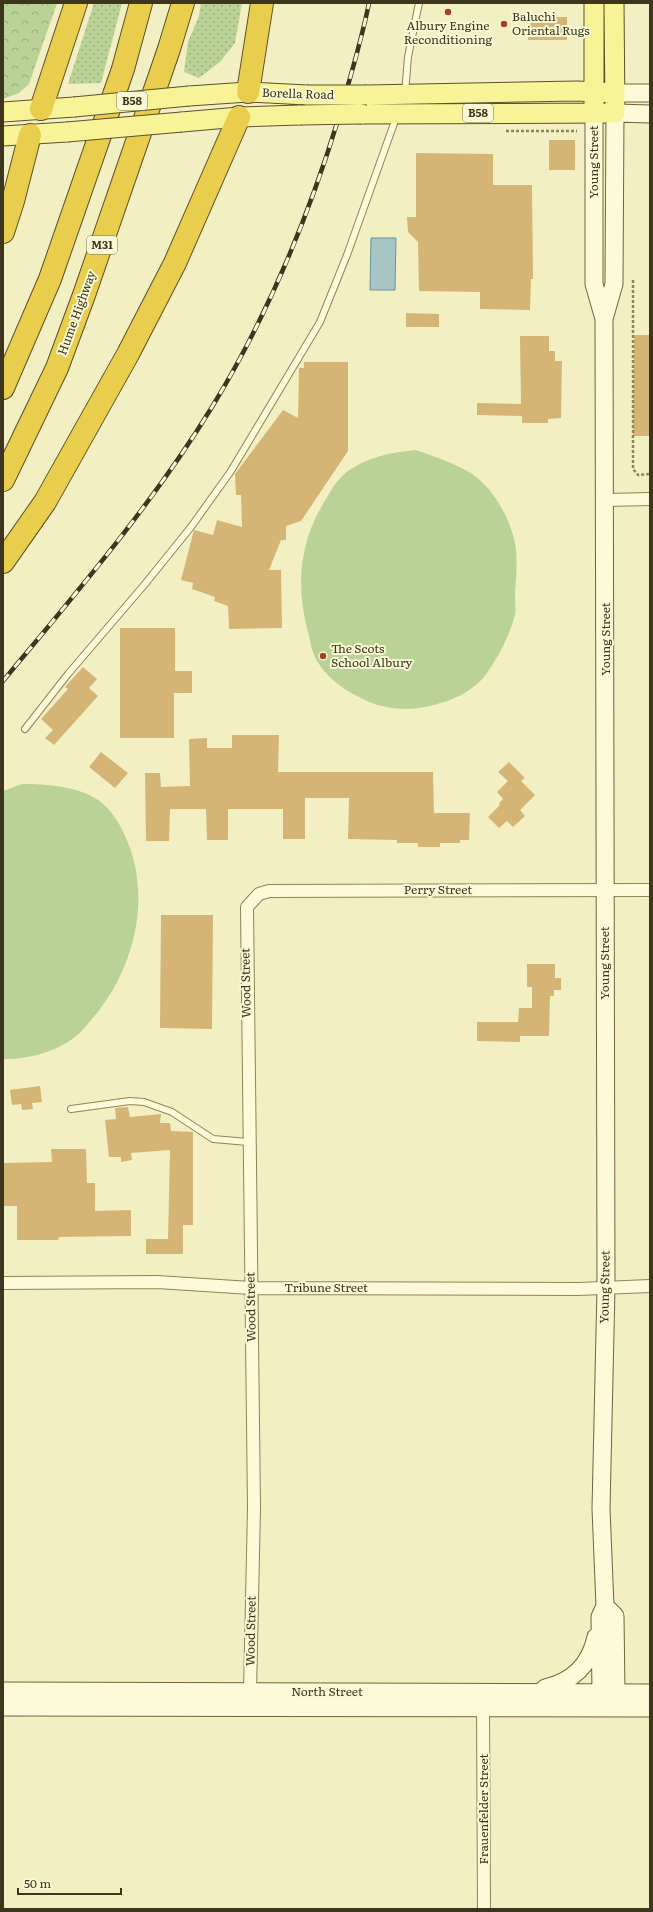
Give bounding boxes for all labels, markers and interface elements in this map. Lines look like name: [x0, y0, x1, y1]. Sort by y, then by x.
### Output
marker: Albury Engine Reconditioning: [443, 7, 453, 17]
place label: Baluchi Oriental Rugs: [512, 7, 590, 39]
place label: Albury Engine Reconditioning: [404, 16, 493, 48]
marker: Baluchi Oriental Rugs: [499, 19, 509, 29]
street label: Borella Road: [262, 83, 335, 103]
road number: B58: [117, 92, 147, 110]
road number: B58: [463, 104, 493, 122]
street label: Young Street: [584, 125, 602, 199]
road number: M31: [87, 236, 117, 254]
street label: Hume Highway: [52, 268, 100, 357]
street label: Young Street: [596, 602, 614, 676]
place label: The Scots School Albury: [331, 639, 413, 671]
marker: The Scots School Albury: [318, 651, 328, 661]
street label: Perry Street: [404, 880, 472, 898]
street label: Young Street: [595, 926, 613, 1000]
street label: Wood Street: [235, 948, 255, 1018]
street label: Young Street: [594, 1250, 614, 1324]
street label: Wood Street: [240, 1272, 260, 1342]
street label: Tribune Street: [284, 1278, 368, 1296]
street label: Wood Street: [240, 1596, 260, 1666]
street label: North Street: [291, 1682, 363, 1700]
street label: Frauenfelder Street: [474, 1753, 492, 1864]
scale bar: [18, 1870, 121, 1896]
text: 50 m: [24, 1874, 51, 1892]

